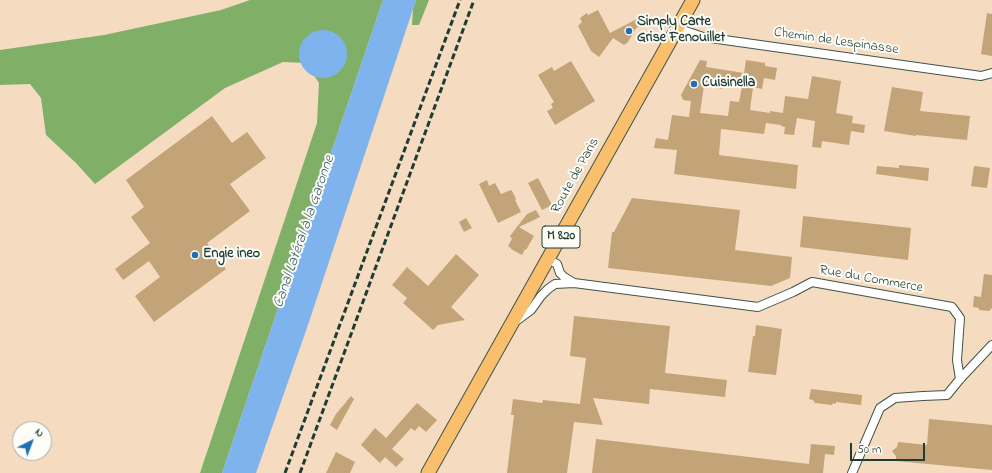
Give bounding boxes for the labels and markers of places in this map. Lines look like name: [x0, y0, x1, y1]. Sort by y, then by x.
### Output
place label: Simply Carte Grise Fenouillet: [637, 15, 725, 48]
marker: Simply Carte Grise Fenouillet: [624, 26, 634, 36]
place label: Cuisinella: [702, 76, 755, 92]
marker: Cuisinella: [689, 79, 699, 89]
place label: Engie ineo: [203, 247, 260, 263]
marker: Engie ineo: [190, 250, 200, 260]

